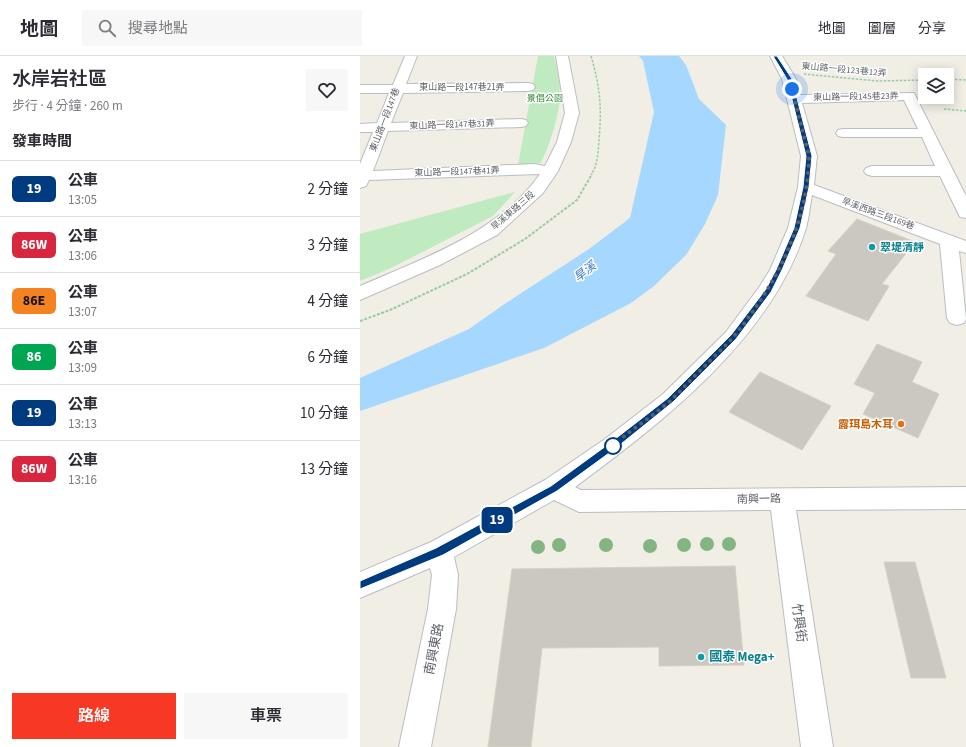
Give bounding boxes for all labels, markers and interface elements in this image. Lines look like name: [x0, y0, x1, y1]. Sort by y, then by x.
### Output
search box: [82, 10, 362, 46]
text: 地圖: [20, 16, 58, 43]
icon: search: [96, 17, 118, 39]
text: 搜尋地點: [128, 18, 188, 39]
text: 地圖: [818, 19, 846, 39]
text: 圖層: [868, 19, 896, 39]
text: 分享: [918, 19, 946, 39]
street label: 東山路一段123巷12弄: [801, 60, 887, 80]
text: 水岸岩社區: [12, 66, 107, 93]
map controls: [918, 68, 954, 104]
button: layers: [918, 68, 954, 104]
button: heart: [306, 69, 348, 111]
your location: [782, 79, 802, 99]
street label: 東山路一段147巷21弄: [419, 81, 505, 94]
street label: 東山路一段147巷: [367, 86, 403, 154]
street label: 東山路一段145巷23弄: [813, 90, 899, 104]
park label: 景倡公園: [527, 92, 563, 105]
text: 步行 · 4 分鐘 · 260 m: [12, 97, 123, 115]
street label: 東山路一段147巷31弄: [409, 117, 495, 133]
text: 發車時間: [12, 131, 72, 152]
street label: 東山路一段147巷41弄: [414, 164, 500, 180]
text: 公車: [68, 170, 98, 191]
text: 19: [27, 179, 41, 199]
text: 2 分鐘: [308, 179, 348, 200]
street label: 旱溪東路三段: [488, 188, 538, 234]
text: 13:05: [68, 191, 97, 209]
street label: 旱溪西路三段169巷: [840, 195, 916, 233]
text: 公車: [68, 226, 98, 247]
text: 86W: [21, 235, 47, 255]
text: 3 分鐘: [308, 235, 348, 256]
place label: 翠堤清靜: [880, 240, 924, 255]
marker: 翠堤清靜: [867, 242, 877, 252]
text: 13:06: [68, 247, 97, 265]
water label: 旱溪: [570, 257, 601, 286]
text: 公車: [68, 282, 98, 303]
text: 86E: [23, 291, 45, 311]
text: 4 分鐘: [308, 291, 348, 312]
text: 13:07: [68, 303, 97, 321]
text: 公車: [68, 338, 98, 359]
text: 86: [27, 347, 41, 367]
text: 6 分鐘: [308, 347, 348, 368]
text: 13:09: [68, 359, 97, 377]
text: 公車: [68, 394, 98, 415]
text: 19: [27, 403, 41, 423]
text: 10 分鐘: [300, 403, 348, 424]
text: 13:13: [68, 415, 97, 433]
place label: 露珥島木耳: [838, 417, 893, 432]
marker: 露珥島木耳: [896, 419, 906, 429]
unlabelled marker: [604, 437, 622, 455]
text: 公車: [68, 450, 98, 471]
text: 86W: [21, 459, 47, 479]
text: 13 分鐘: [300, 459, 348, 480]
text: 13:16: [68, 471, 97, 489]
street label: 南興一路: [737, 491, 781, 507]
line badge: 19: [479, 507, 515, 533]
text: 19: [490, 510, 504, 530]
street label: 竹興街: [787, 602, 811, 644]
street label: 南興東路: [420, 622, 448, 676]
place label: 國泰 Mega+: [709, 648, 775, 666]
marker: 國泰 Mega+: [696, 652, 706, 662]
button: 路線: [12, 693, 176, 739]
button: 車票: [184, 693, 348, 739]

